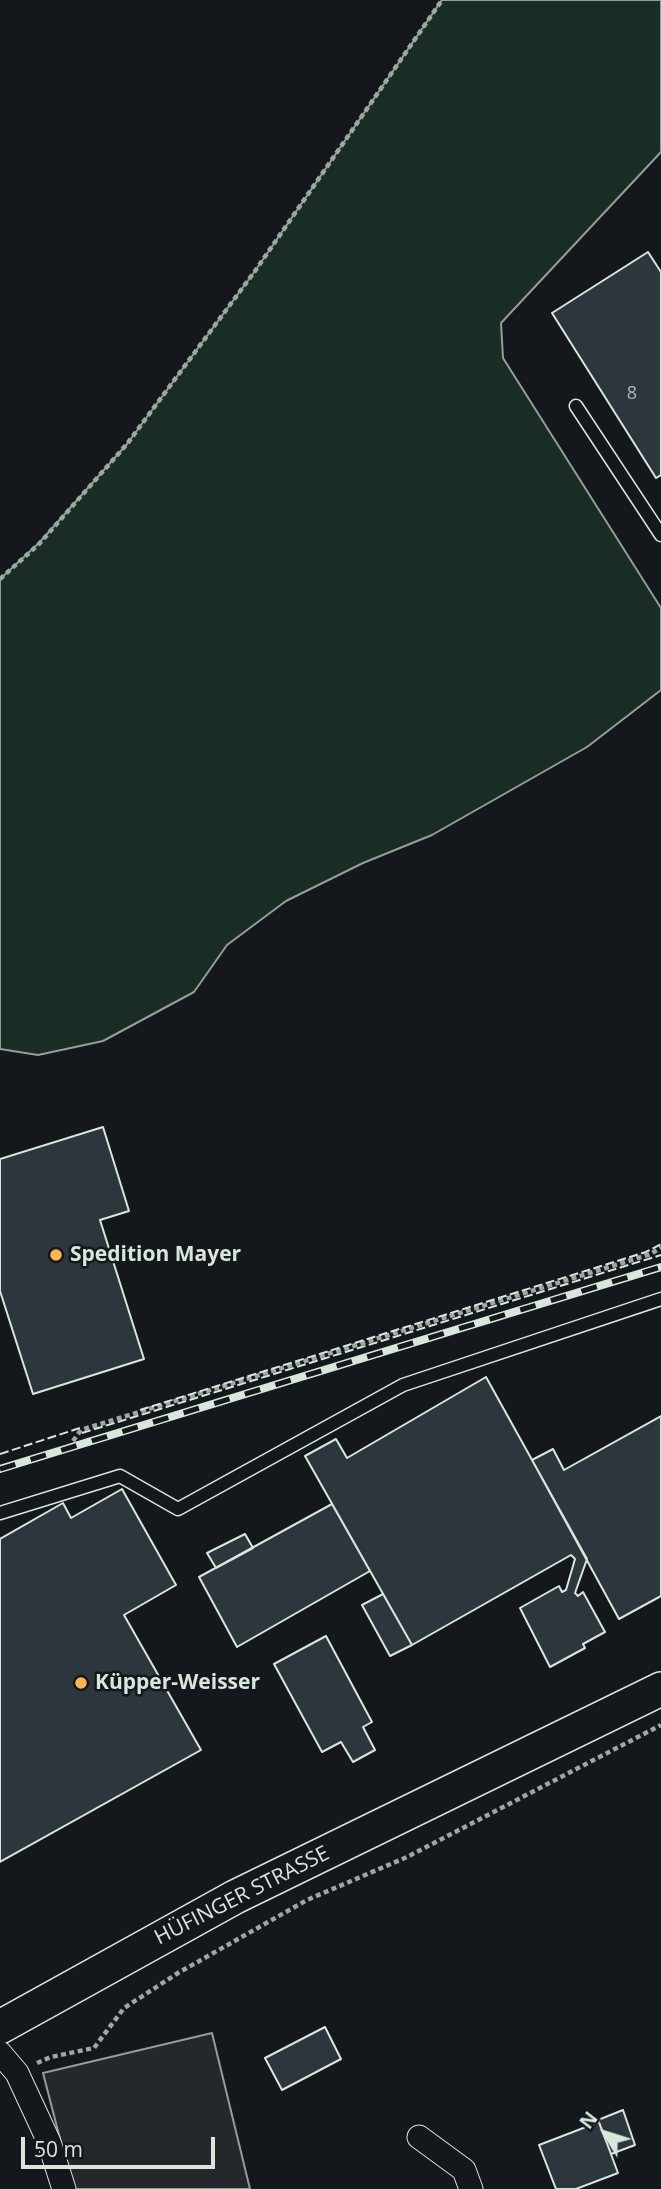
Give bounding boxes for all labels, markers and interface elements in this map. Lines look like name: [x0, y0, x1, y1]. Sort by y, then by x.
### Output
house number: 8: [627, 383, 637, 405]
place label: Spedition Mayer: [70, 1242, 241, 1268]
marker: Spedition Mayer: [48, 1247, 64, 1263]
place label: Küpper-Weisser: [95, 1670, 260, 1696]
marker: Küpper-Weisser: [73, 1675, 89, 1691]
street label: HÜFINGER STRASSE: [150, 1841, 334, 1951]
north arrow: [570, 2098, 640, 2168]
text: N: [573, 2106, 603, 2134]
scale bar: [24, 2122, 219, 2166]
text: 50 m: [34, 2135, 83, 2163]

